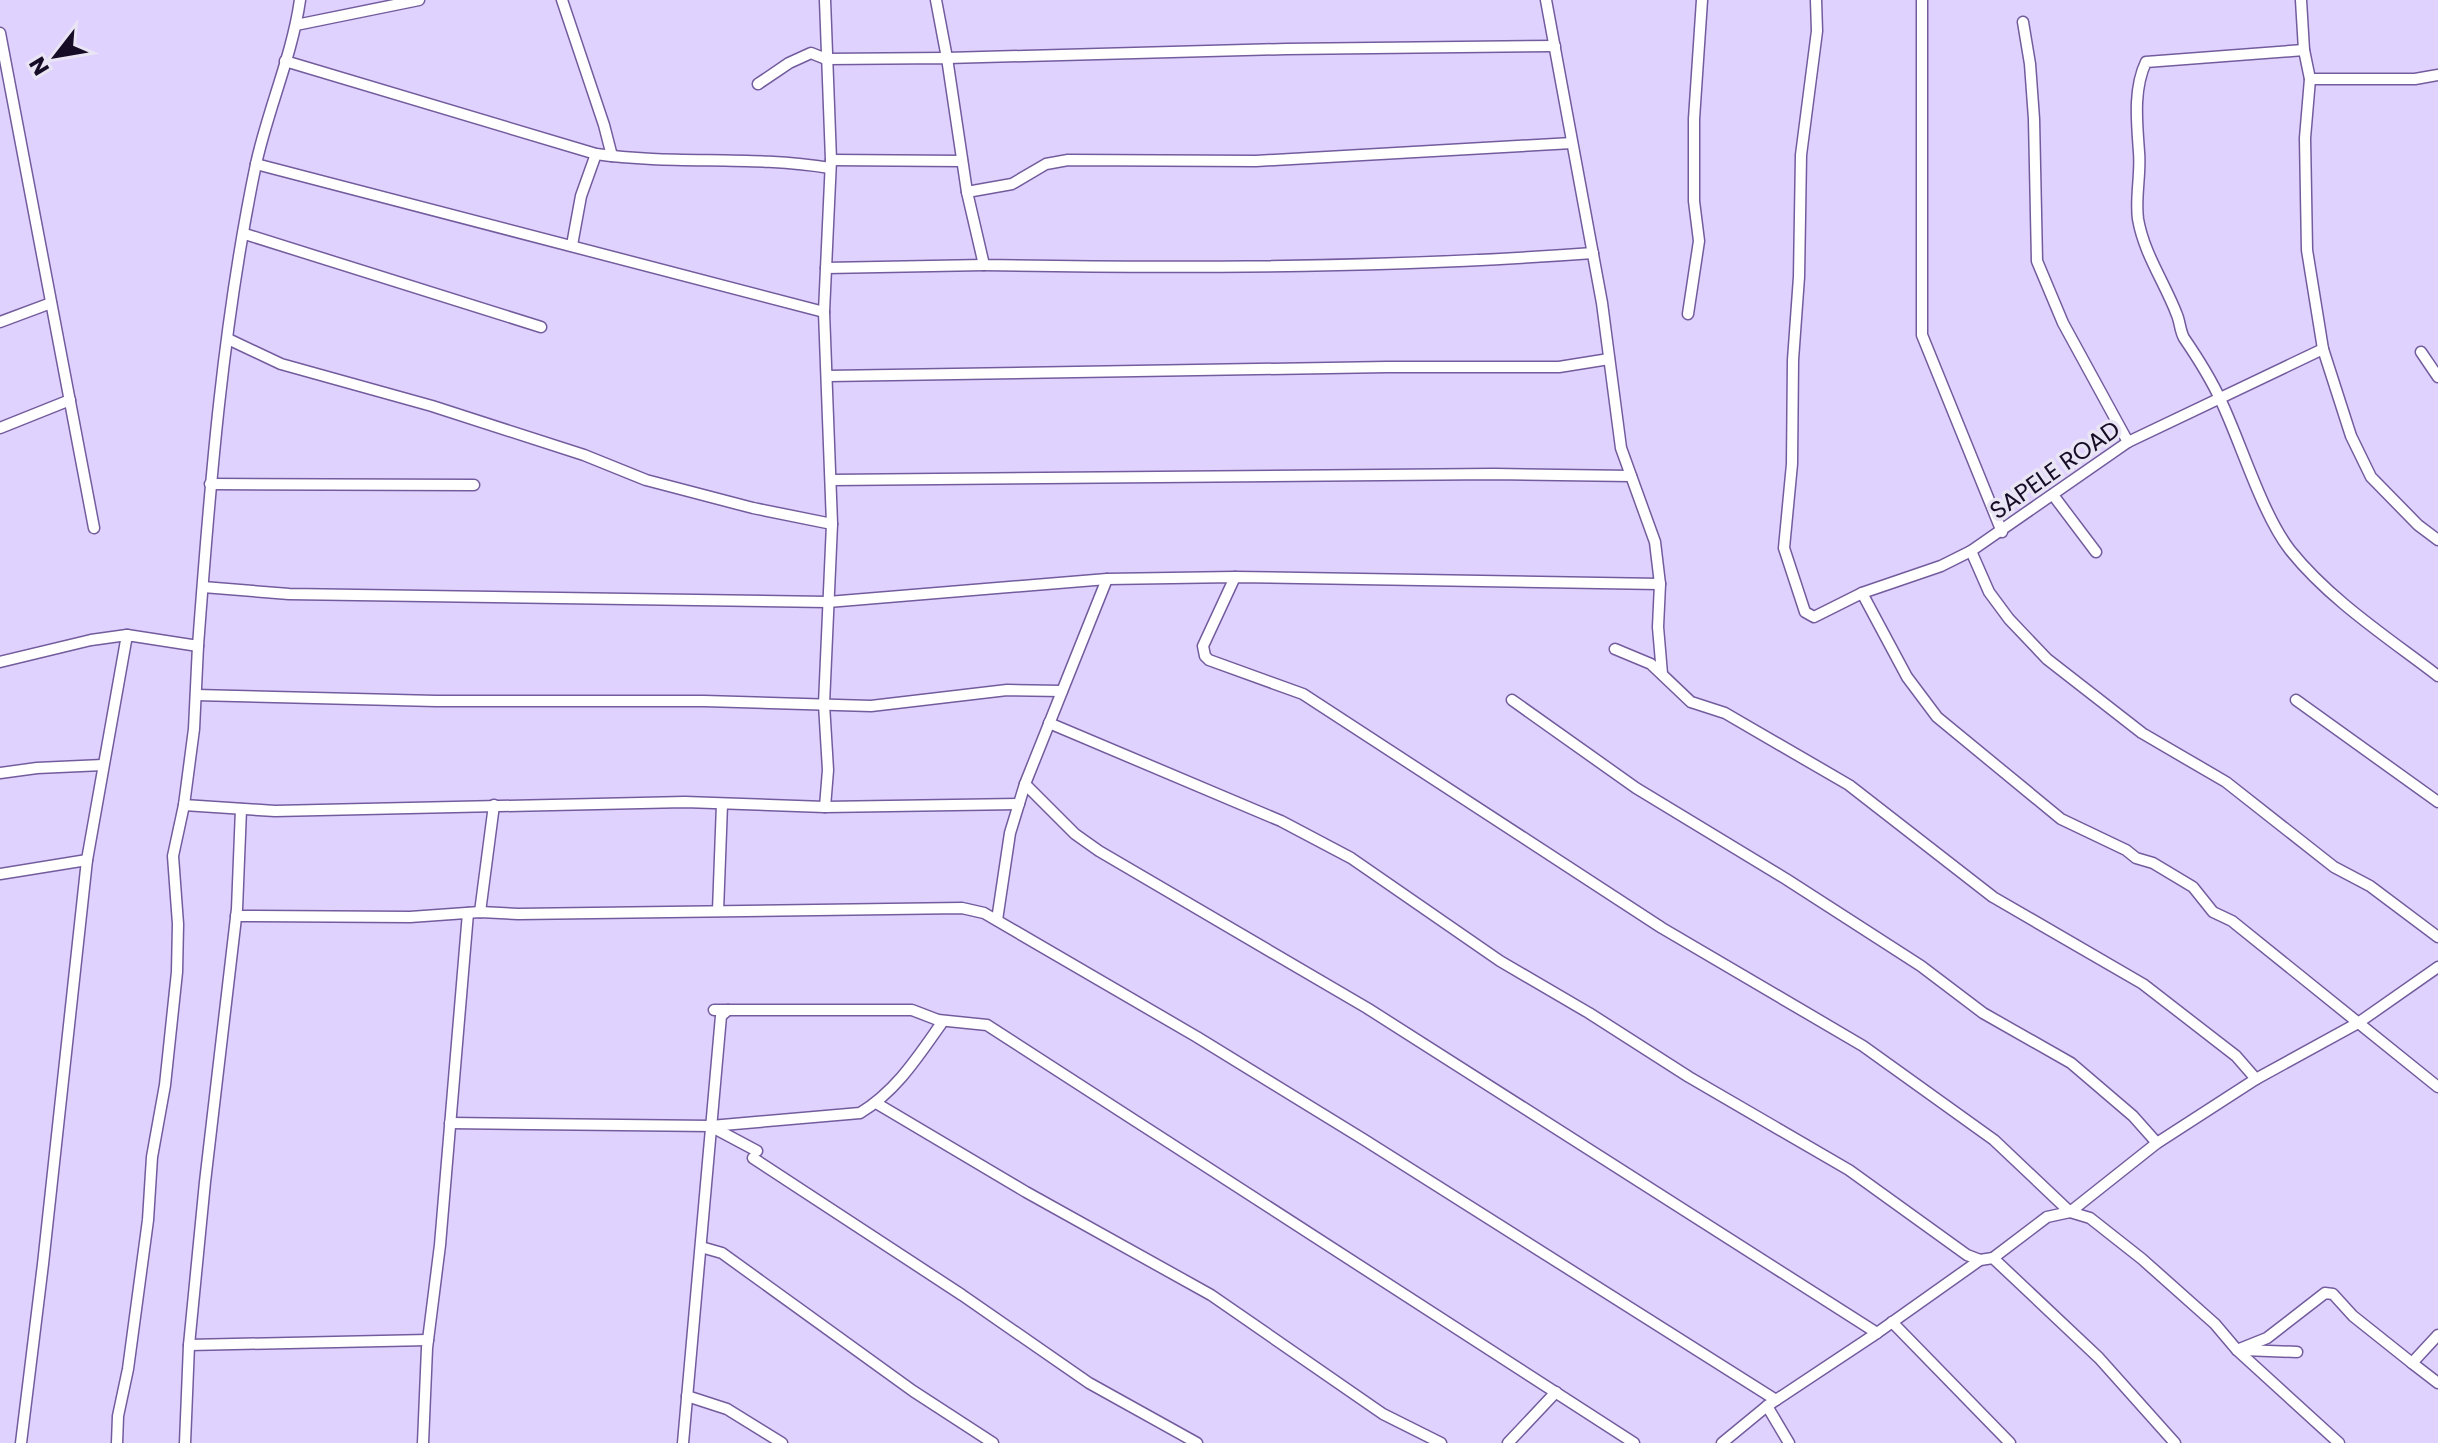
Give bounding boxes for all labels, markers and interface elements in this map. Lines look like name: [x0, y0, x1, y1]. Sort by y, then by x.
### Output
north arrow: [16, 16, 96, 96]
text: N: [22, 51, 57, 81]
street label: SAPELE ROAD: [1983, 412, 2127, 527]

